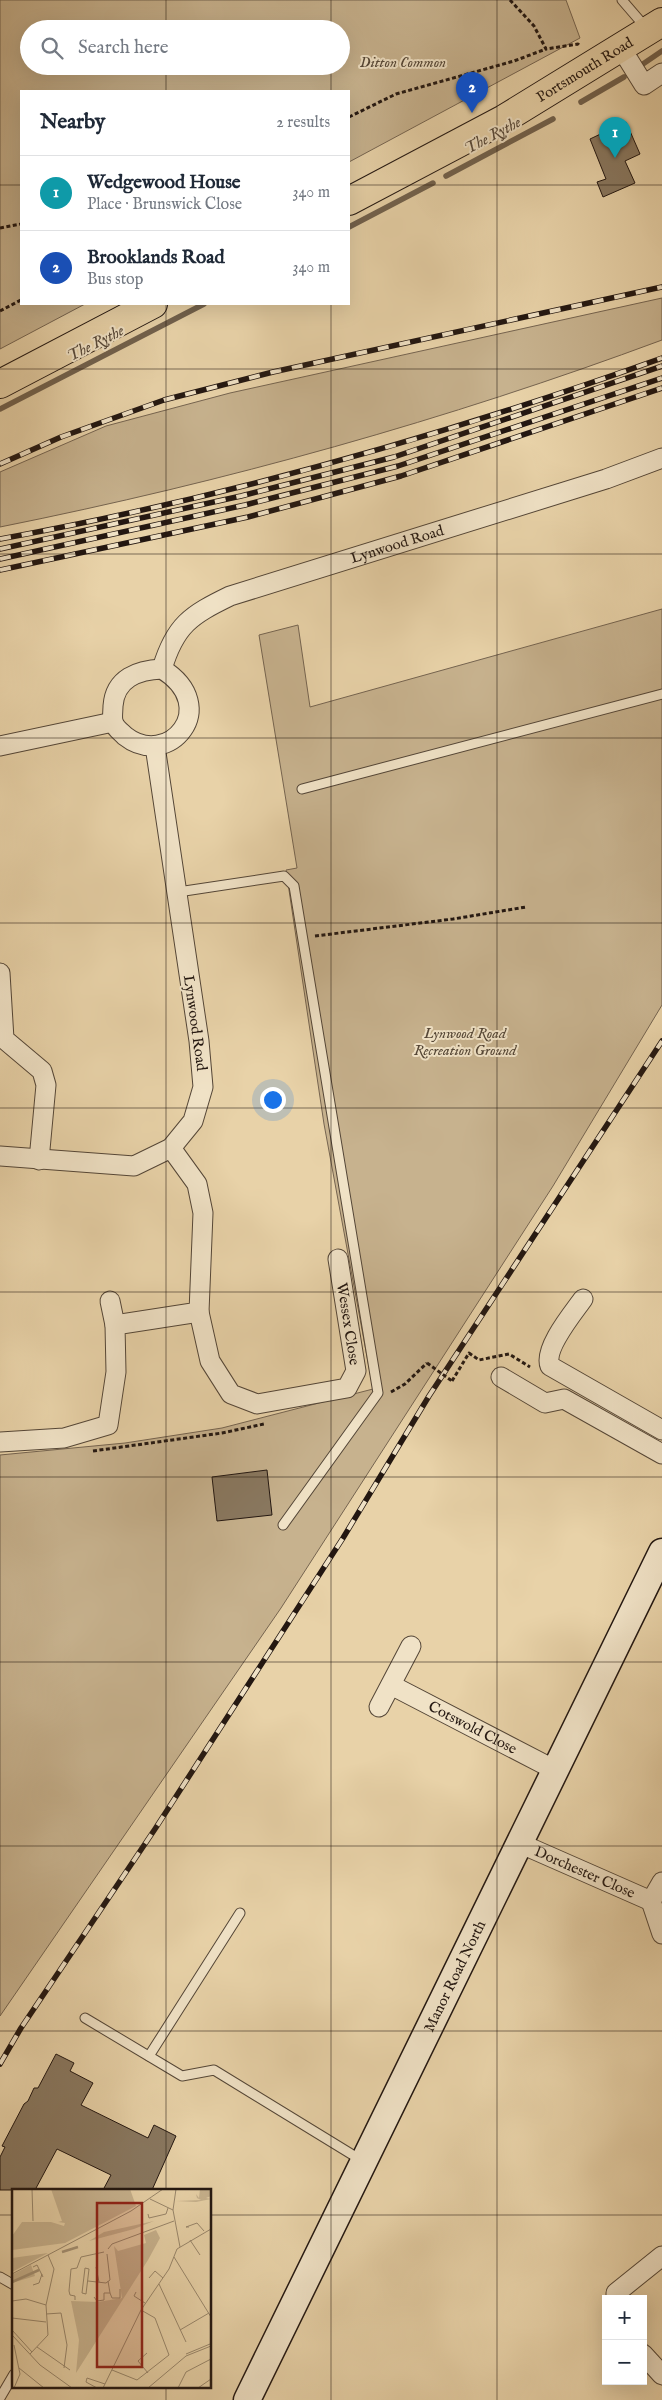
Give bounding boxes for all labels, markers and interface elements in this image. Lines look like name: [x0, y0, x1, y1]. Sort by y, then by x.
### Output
search box: [20, 20, 350, 75]
street label: Portsmouth Road: [533, 32, 637, 106]
icon: search: [38, 34, 66, 62]
text: Search here: [78, 36, 169, 60]
park label: Ditton Common: [360, 53, 446, 72]
pin: 2: [456, 72, 488, 113]
text: Nearby: [40, 109, 105, 136]
text: 2 results: [276, 113, 330, 133]
water label: The Rythe: [461, 113, 525, 159]
pin: 1: [599, 117, 631, 158]
text: Wedgewood House: [87, 171, 241, 195]
text: 1: [53, 183, 59, 203]
text: 340 m: [292, 183, 330, 203]
text: Place · Brunswick Close: [87, 195, 242, 215]
text: Brooklands Road: [87, 246, 225, 270]
text: 2: [52, 258, 60, 278]
text: 340 m: [292, 258, 330, 278]
text: Bus stop: [87, 270, 143, 290]
water label: The Rythe: [64, 321, 128, 367]
street label: Lynwood Road: [348, 520, 447, 567]
street label: Lynwood Road: [179, 974, 211, 1073]
park label: Lynwood Road Recreation Ground: [414, 1024, 517, 1060]
your location: [260, 1087, 286, 1113]
street label: Wessex Close: [332, 1281, 364, 1367]
street label: Cotswold Close: [425, 1696, 520, 1758]
street label: Dorchester Close: [532, 1842, 638, 1902]
street label: Manor Road North: [419, 1917, 490, 2035]
inset map: [12, 2189, 211, 2388]
map controls: [602, 2295, 647, 2385]
button: +: [602, 2295, 647, 2340]
button: −: [602, 2340, 647, 2385]

